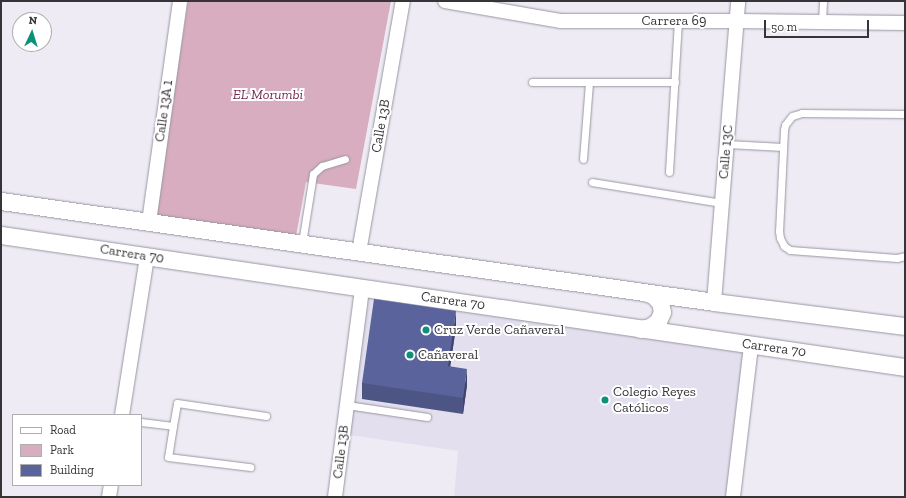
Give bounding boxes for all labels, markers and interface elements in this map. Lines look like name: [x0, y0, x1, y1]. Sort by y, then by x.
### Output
north arrow: [12, 12, 52, 52]
scale bar: [766, 12, 871, 38]
street label: Carrera 69: [642, 13, 706, 29]
text: N: [28, 14, 37, 27]
text: 50 m: [771, 20, 797, 34]
street label: Calle 13A 1: [151, 79, 177, 143]
park label: EL Morumbi: [233, 87, 303, 103]
street label: Calle 13B: [368, 98, 394, 154]
street label: Calle 13C: [715, 124, 737, 180]
street label: Carrera 70: [99, 241, 165, 267]
street label: Carrera 70: [420, 288, 486, 314]
place label: Cruz Verde Cañaveral: [434, 322, 565, 338]
marker: Cruz Verde Cañaveral: [421, 325, 431, 335]
street label: Carrera 70: [741, 335, 807, 361]
place label: Cañaveral: [418, 347, 478, 363]
marker: Cañaveral: [405, 350, 415, 360]
place label: Colegio Reyes Católicos: [613, 384, 696, 416]
marker: Colegio Reyes Católicos: [600, 395, 610, 405]
legend: [12, 414, 142, 486]
text: Road: [50, 423, 76, 437]
street label: Calle 13B: [329, 424, 353, 480]
text: Park: [50, 443, 74, 457]
text: Building: [50, 463, 94, 477]

